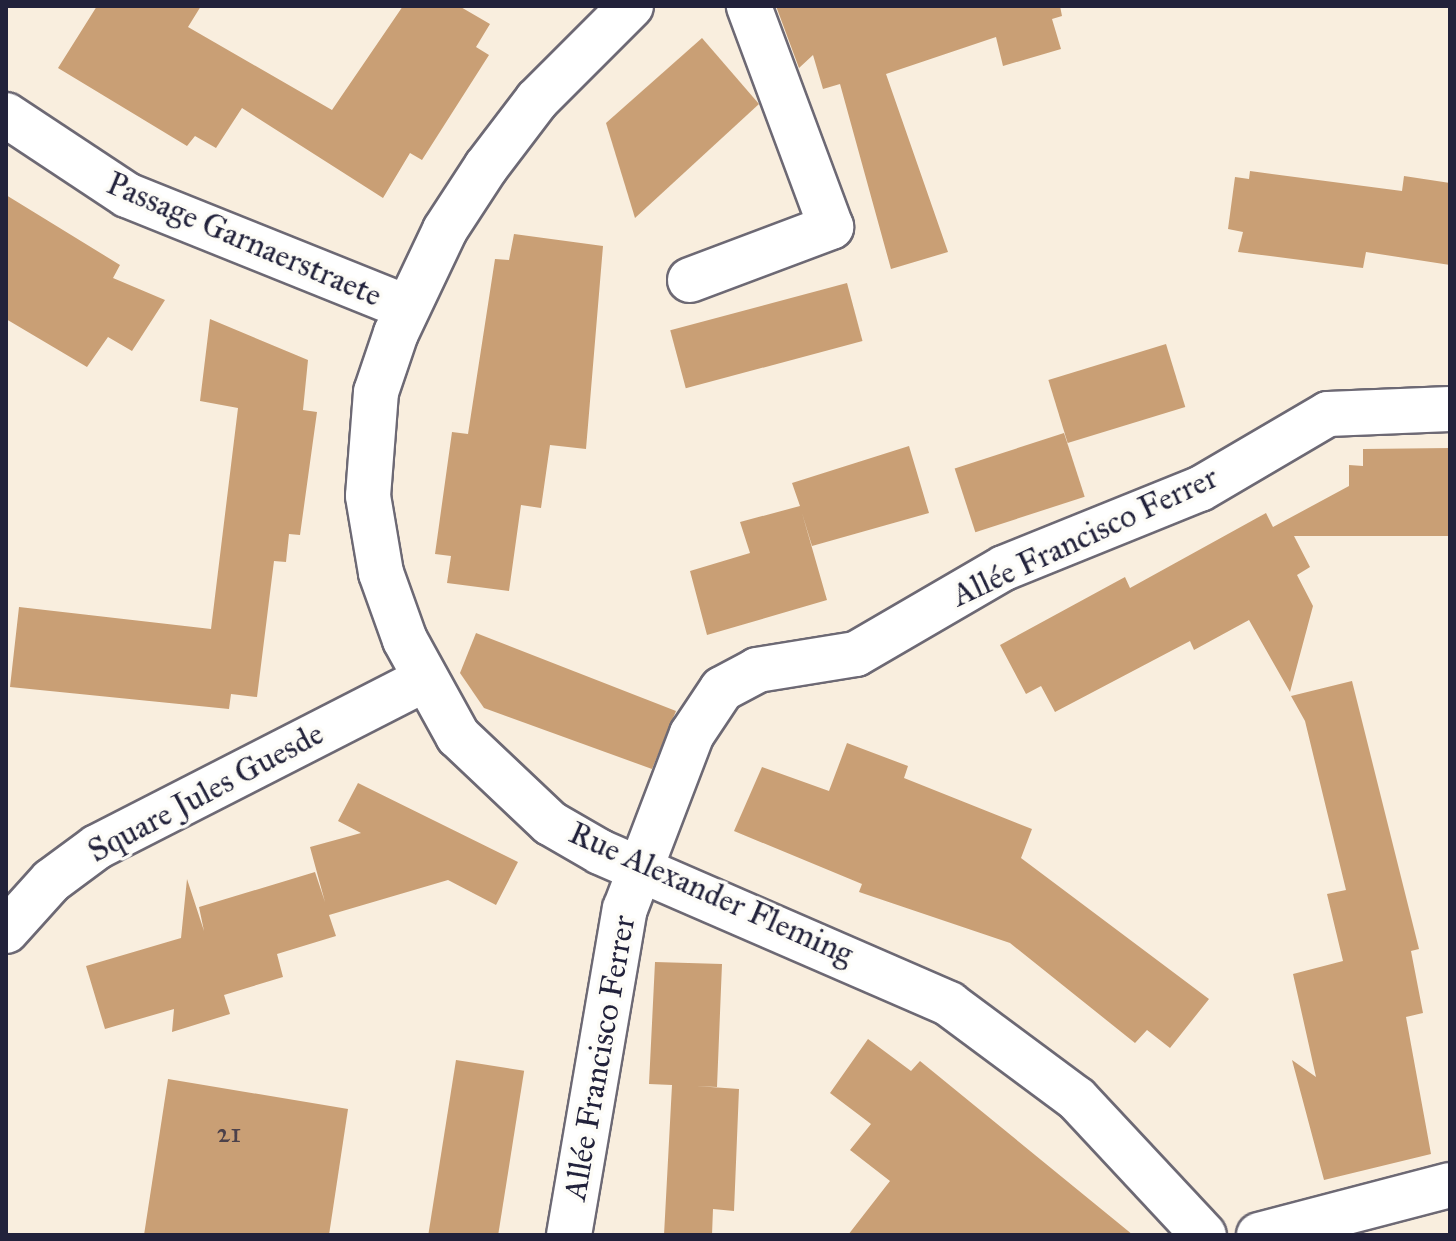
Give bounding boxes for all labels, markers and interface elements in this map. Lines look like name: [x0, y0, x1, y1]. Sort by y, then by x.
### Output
street label: Passage Garnaerstraete: [101, 165, 387, 315]
street label: Allée Francisco Ferrer: [946, 459, 1224, 615]
street label: Square Jules Guesde: [82, 715, 330, 871]
street label: Rue Alexander Fleming: [563, 814, 859, 974]
street label: Allée Francisco Ferrer: [556, 913, 644, 1203]
house number: 21: [217, 1116, 241, 1150]

